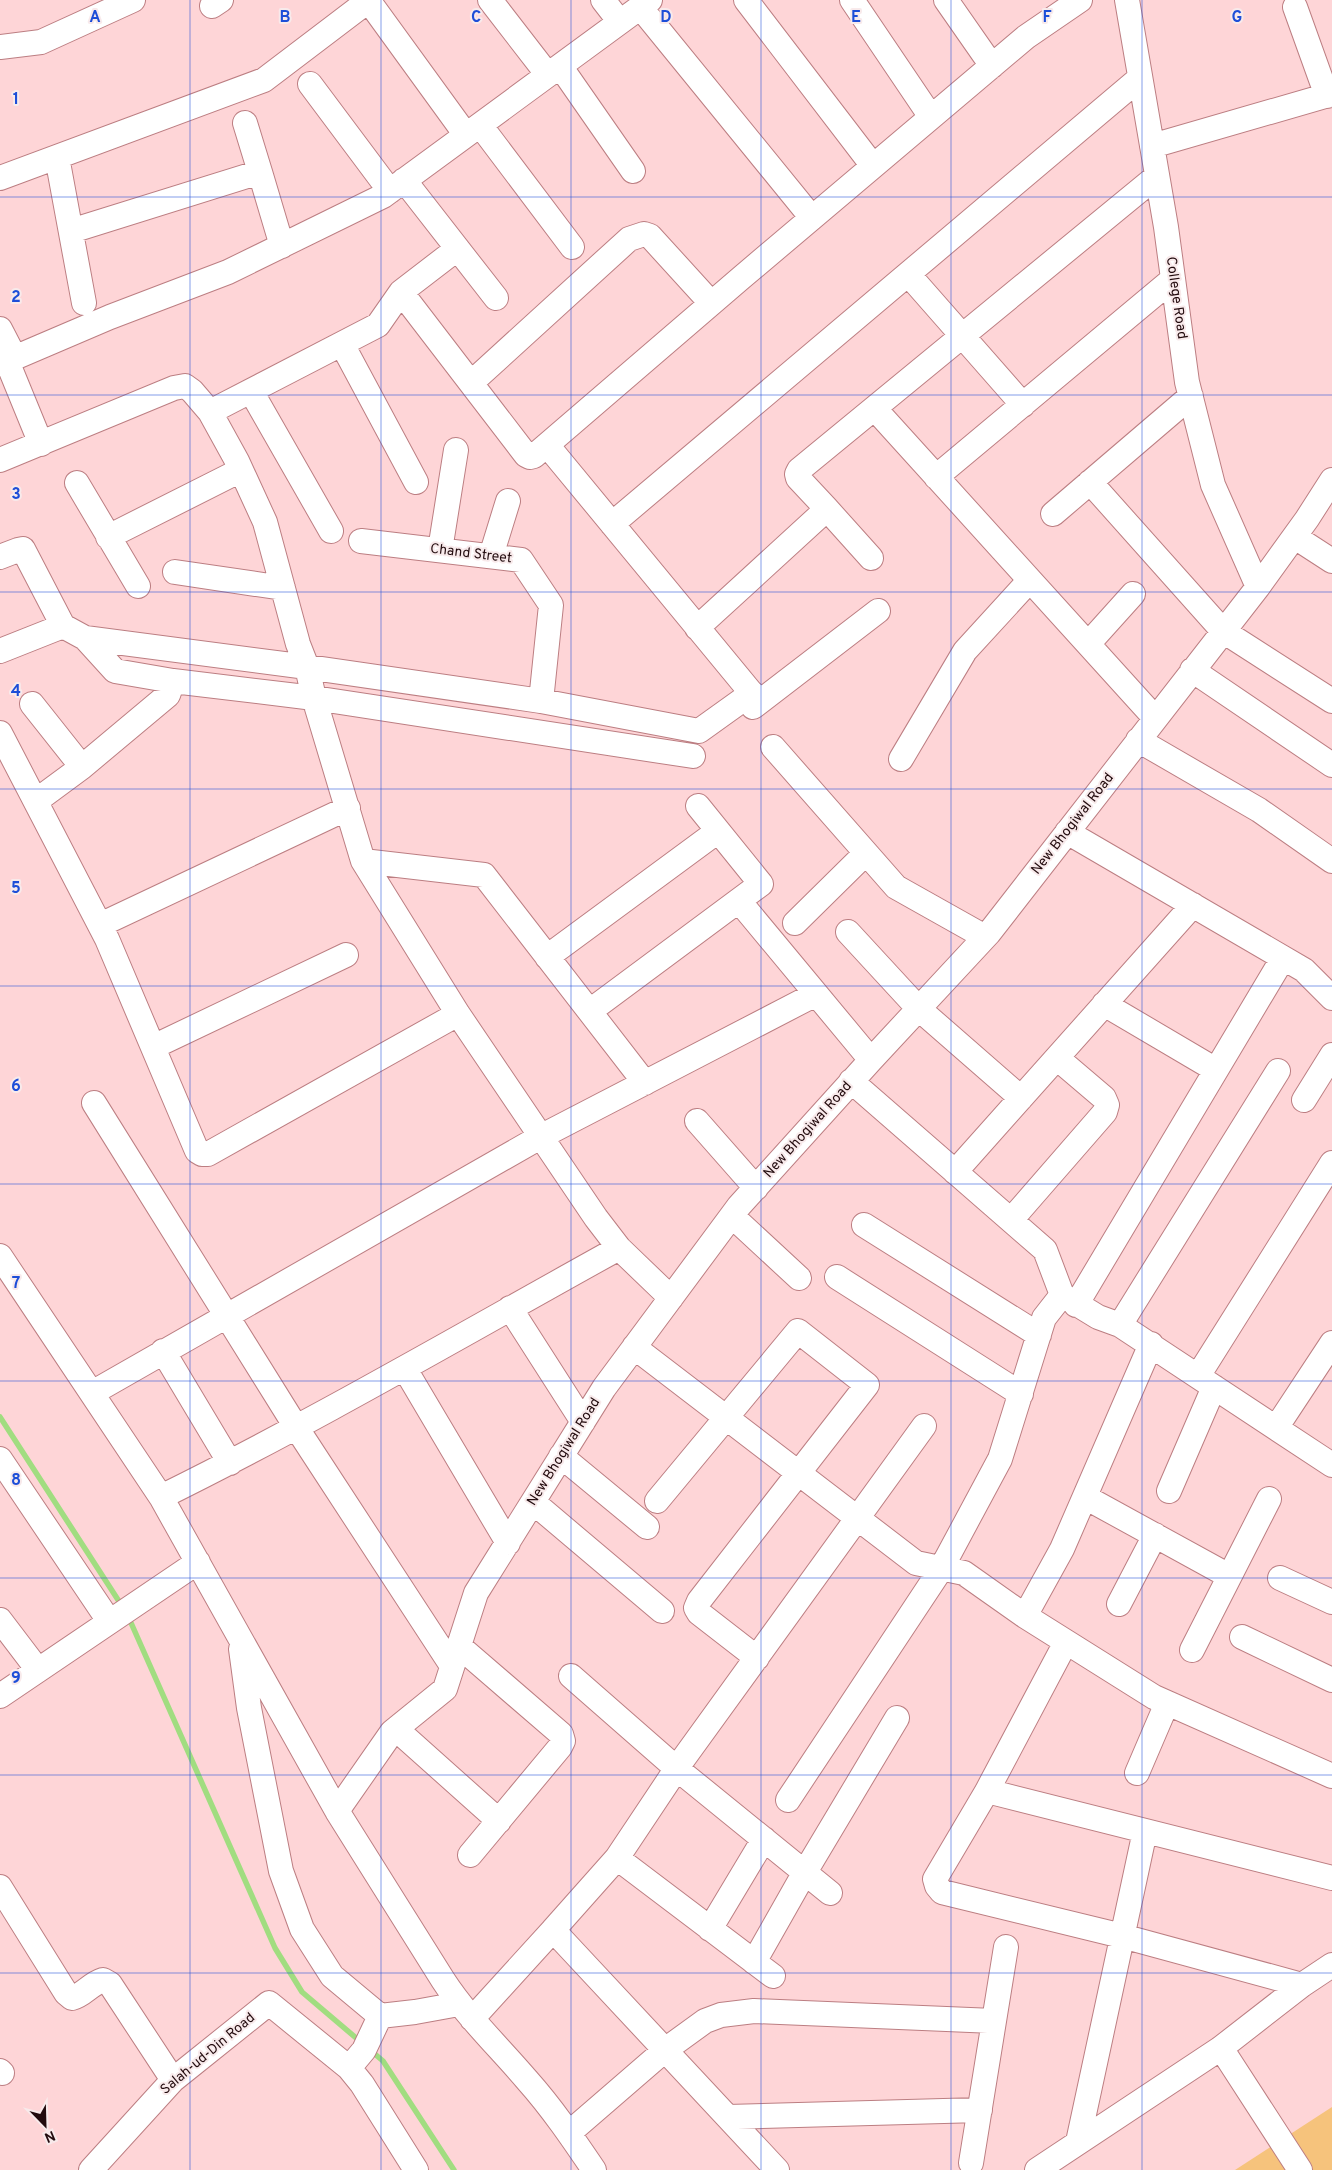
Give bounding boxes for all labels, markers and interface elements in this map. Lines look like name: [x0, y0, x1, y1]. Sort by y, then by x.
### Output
text: A: [89, 8, 101, 28]
text: B: [279, 8, 291, 28]
text: C: [471, 8, 481, 28]
text: D: [660, 8, 672, 28]
text: E: [851, 8, 861, 28]
text: F: [1042, 8, 1052, 28]
text: G: [1232, 8, 1242, 28]
text: 1: [13, 90, 19, 110]
street label: College Road: [1162, 256, 1190, 340]
text: 2: [11, 288, 21, 308]
text: 3: [11, 485, 21, 505]
street label: Chand Street: [429, 541, 513, 567]
text: 4: [11, 682, 21, 702]
street label: New Bhogiwal Road: [1028, 770, 1118, 878]
text: 5: [11, 879, 21, 899]
text: 6: [11, 1077, 21, 1097]
street label: New Bhogiwal Road: [760, 1078, 856, 1182]
text: 7: [12, 1274, 20, 1294]
street label: New Bhogiwal Road: [524, 1395, 604, 1509]
text: 8: [11, 1471, 21, 1491]
text: 9: [11, 1669, 21, 1689]
street label: Salah-ud-Din Road: [157, 2010, 259, 2098]
north arrow: [20, 2100, 70, 2150]
text: N: [42, 2126, 57, 2145]

